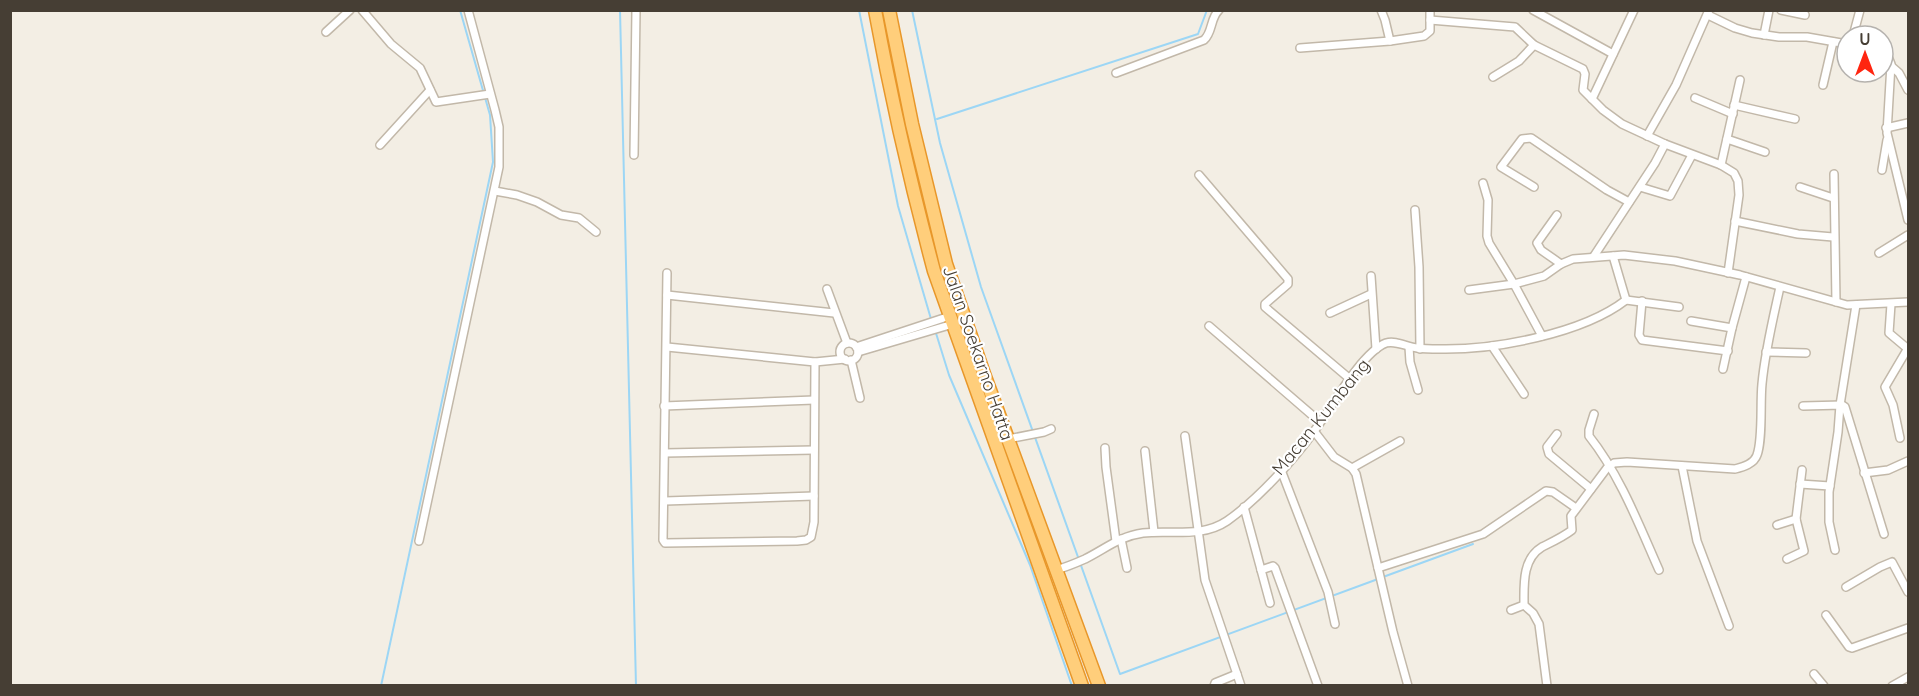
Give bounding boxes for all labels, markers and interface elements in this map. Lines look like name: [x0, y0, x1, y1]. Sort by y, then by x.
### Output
north arrow: [1835, 24, 1895, 84]
text: U: [1859, 29, 1871, 49]
street label: Jalan Soekarno Hatta: [938, 262, 1019, 443]
street label: Macan Kumbang: [1267, 354, 1375, 480]

